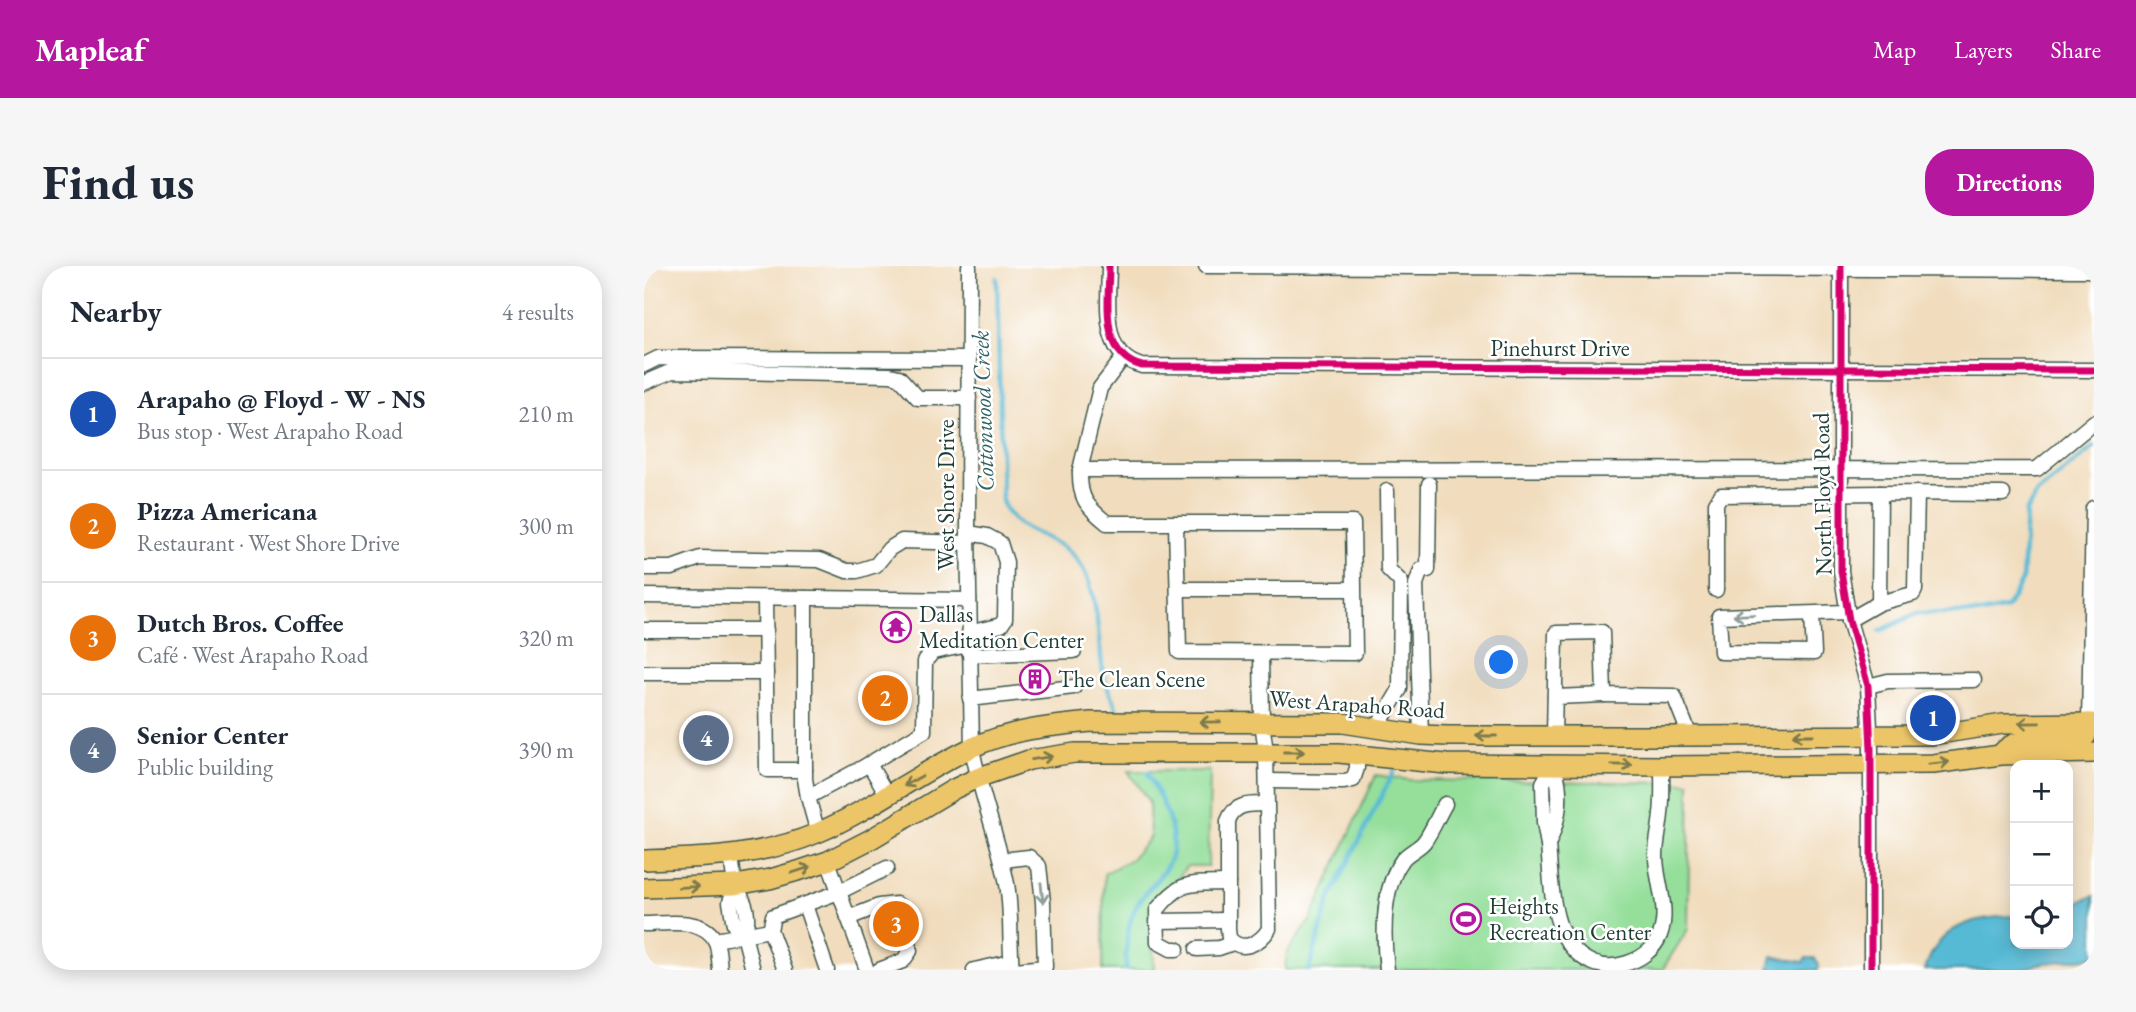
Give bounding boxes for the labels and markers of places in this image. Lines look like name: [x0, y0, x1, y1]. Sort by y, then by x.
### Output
place label: Dallas Meditation Center: [919, 599, 1084, 655]
temple icon: Dallas Meditation Center: [879, 610, 913, 644]
building icon: The Clean Scene: [1018, 662, 1052, 696]
place label: The Clean Scene: [1058, 664, 1205, 694]
pin: 2: [862, 672, 908, 724]
pin: 1: [1910, 692, 1956, 744]
pin: 4: [683, 712, 729, 764]
place label: Heights Recreation Center: [1489, 891, 1652, 947]
pin: 3: [873, 898, 919, 950]
sports icon: Heights Recreation Center: [1449, 902, 1483, 936]

